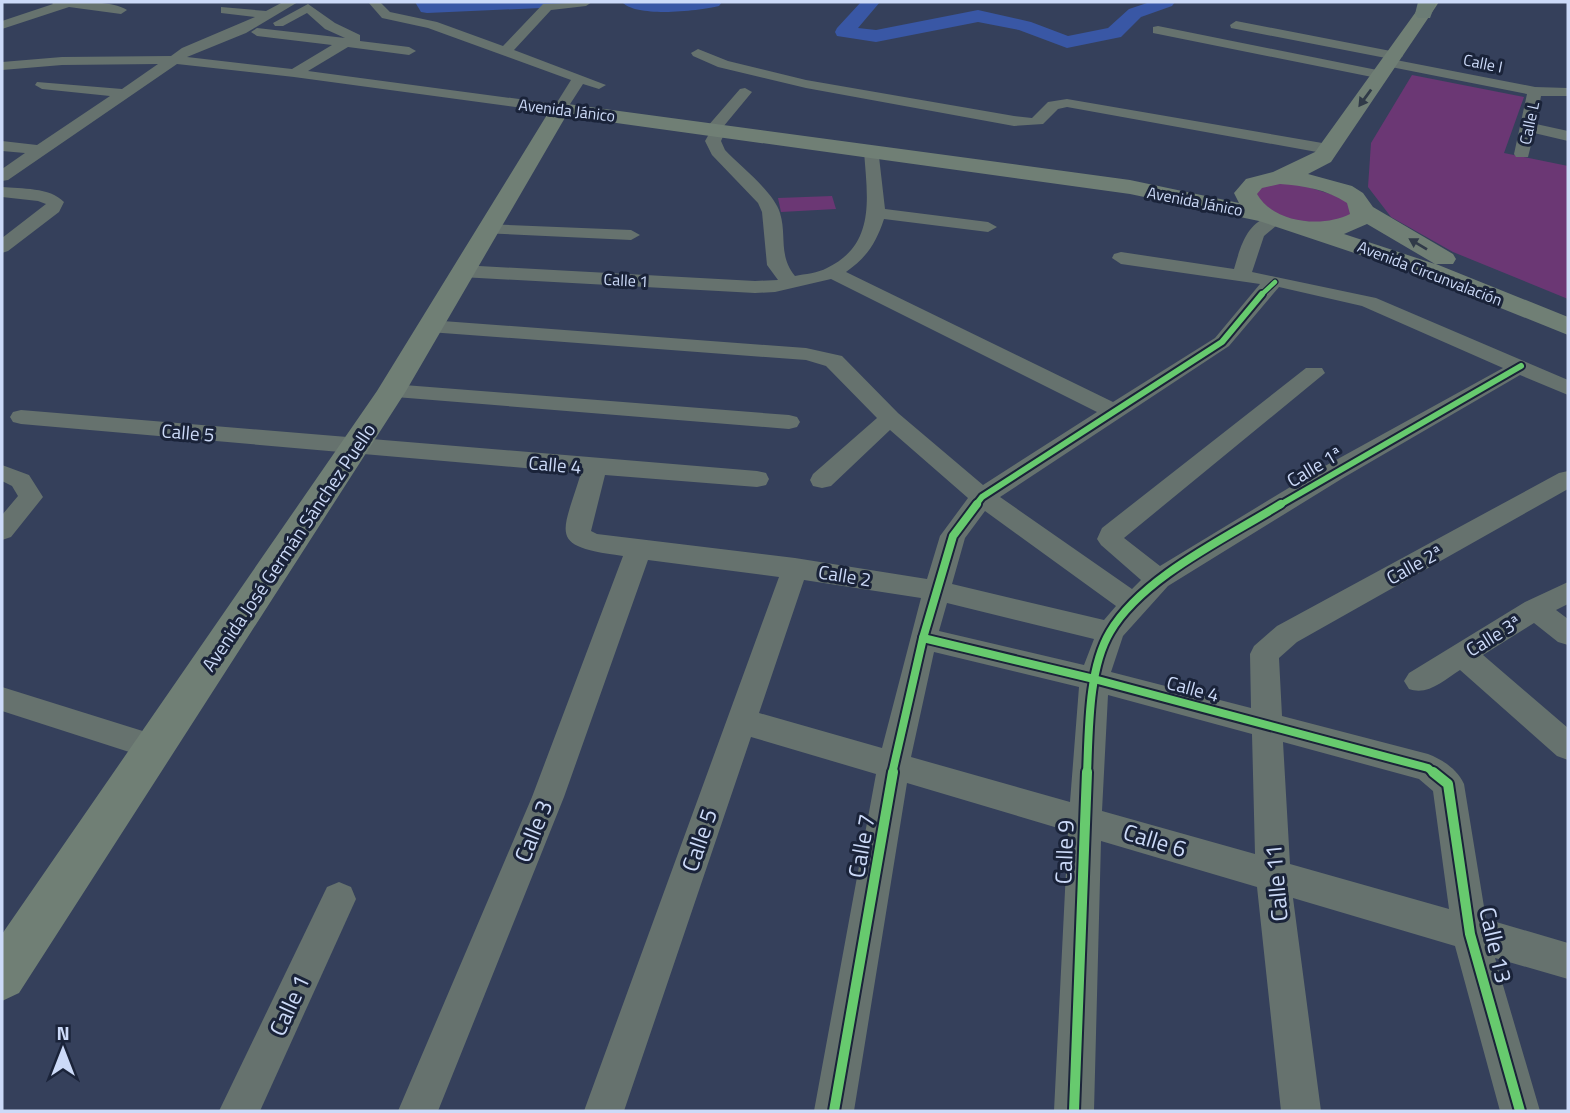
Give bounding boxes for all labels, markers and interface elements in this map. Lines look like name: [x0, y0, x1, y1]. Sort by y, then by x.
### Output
street label: Calle I: [1461, 47, 1505, 79]
one-way arrow: [1358, 89, 1372, 108]
street label: Avenida Jánico: [517, 92, 617, 128]
street label: Calle L: [1513, 99, 1545, 147]
street label: Avenida Jánico: [1145, 180, 1245, 222]
street label: Avenida Circunvalación: [1354, 234, 1506, 312]
one-way arrow: [1409, 238, 1428, 251]
street label: Calle 1: [603, 267, 649, 293]
street label: Calle 5: [160, 415, 216, 449]
street label: Avenida José Germán Sánchez Puello: [194, 417, 382, 677]
street label: Calle 1ª: [1281, 438, 1347, 494]
street label: Calle 4: [527, 447, 583, 481]
street label: Calle 2ª: [1381, 537, 1447, 591]
street label: Calle 2: [817, 557, 873, 593]
street label: Calle 3ª: [1460, 607, 1526, 663]
street label: Calle 4: [1164, 667, 1222, 709]
street label: Calle 3: [505, 795, 561, 867]
street label: Calle 5: [672, 804, 726, 876]
street label: Calle 7: [838, 811, 884, 881]
street label: Calle 6: [1119, 814, 1191, 866]
street label: Calle 9: [1045, 819, 1083, 885]
street label: Calle 11: [1255, 843, 1297, 923]
street label: Calle 13: [1470, 903, 1522, 987]
street label: Calle 1: [260, 969, 318, 1041]
north arrow: [28, 1015, 98, 1085]
text: N: [56, 1018, 70, 1047]

